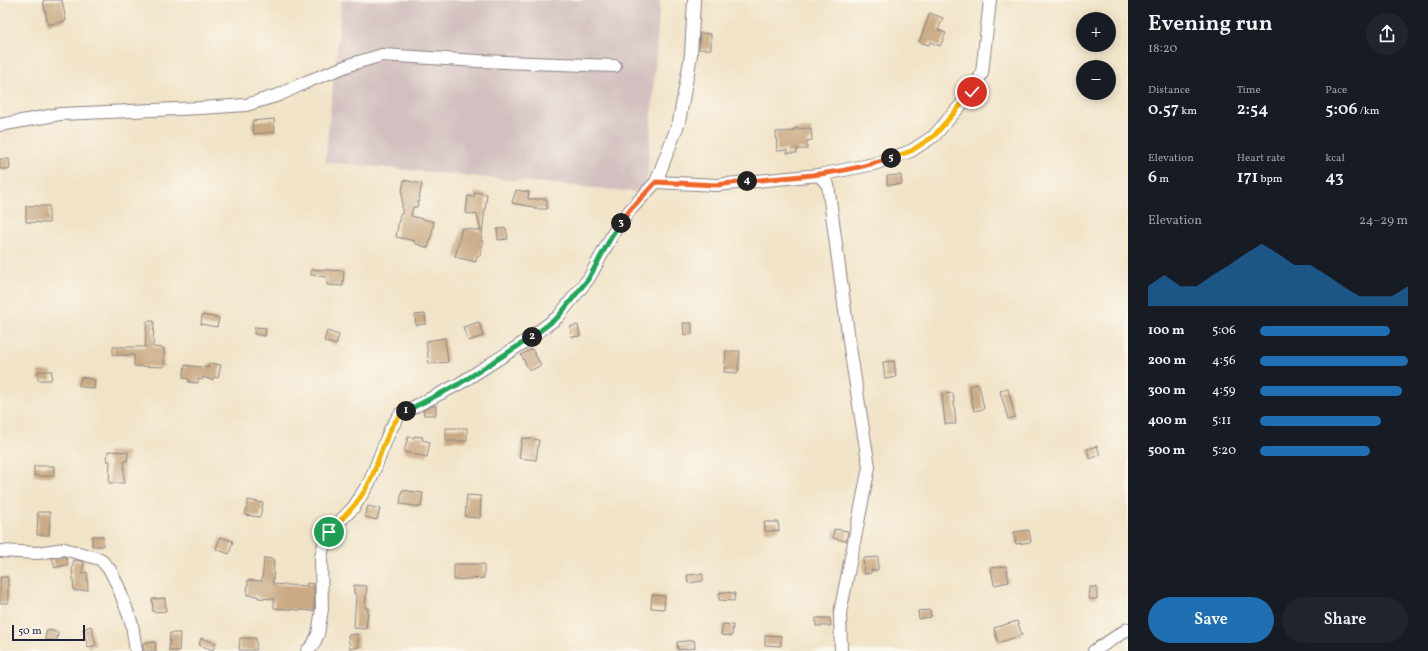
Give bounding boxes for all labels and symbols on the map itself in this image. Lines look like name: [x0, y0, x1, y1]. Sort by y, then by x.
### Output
pin: [955, 75, 989, 109]
pin: 5: [881, 148, 901, 168]
pin: 4: [737, 171, 757, 191]
pin: 3: [611, 213, 631, 233]
pin: 2: [522, 327, 542, 347]
pin: 1: [396, 401, 416, 421]
pin: [312, 515, 346, 549]
scale bar: [12, 623, 85, 642]

